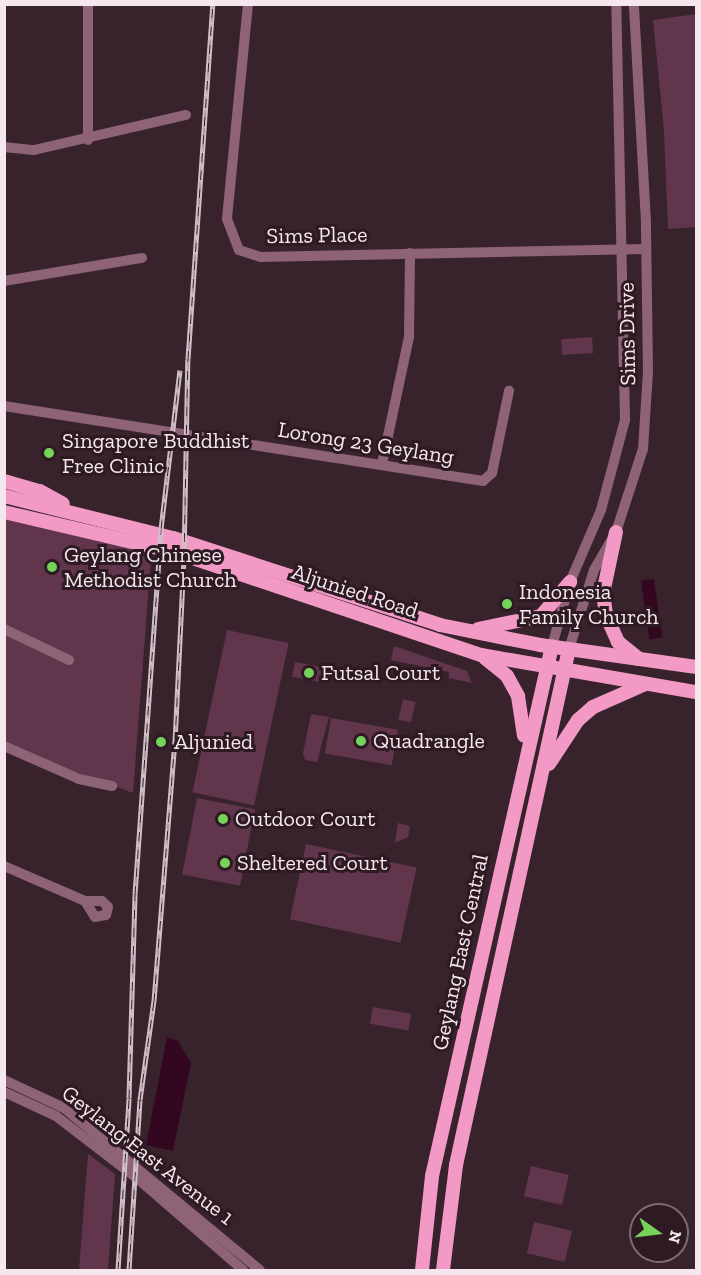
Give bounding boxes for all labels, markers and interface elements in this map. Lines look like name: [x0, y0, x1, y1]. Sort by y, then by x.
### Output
street label: Sims Place: [266, 221, 368, 249]
street label: Sims Drive: [613, 282, 641, 386]
street label: Lorong 23 Geylang: [276, 416, 456, 470]
place label: Singapore Buddhist Free Clinic: [62, 427, 249, 478]
marker: Singapore Buddhist Free Clinic: [40, 444, 58, 462]
place label: Geylang Chinese Methodist Church: [64, 541, 237, 592]
street label: Aljunied Road: [288, 558, 422, 624]
marker: Geylang Chinese Methodist Church: [45, 560, 59, 574]
place label: Indonesia Family Church: [519, 578, 659, 630]
marker: Indonesia Family Church: [500, 597, 514, 611]
place label: Futsal Court: [321, 660, 440, 686]
marker: Futsal Court: [302, 666, 316, 680]
place label: Quadrangle: [373, 728, 485, 754]
place label: Aljunied: [174, 729, 253, 755]
marker: Aljunied: [152, 733, 170, 751]
marker: Quadrangle: [354, 734, 368, 748]
place label: Outdoor Court: [235, 806, 376, 832]
marker: Outdoor Court: [216, 812, 230, 826]
place label: Sheltered Court: [237, 850, 388, 876]
street label: Geylang East Central: [426, 852, 494, 1052]
marker: Sheltered Court: [218, 856, 232, 870]
street label: Geylang East Avenue 1: [56, 1079, 240, 1231]
north arrow: [629, 1203, 689, 1263]
text: N: [664, 1229, 686, 1245]

